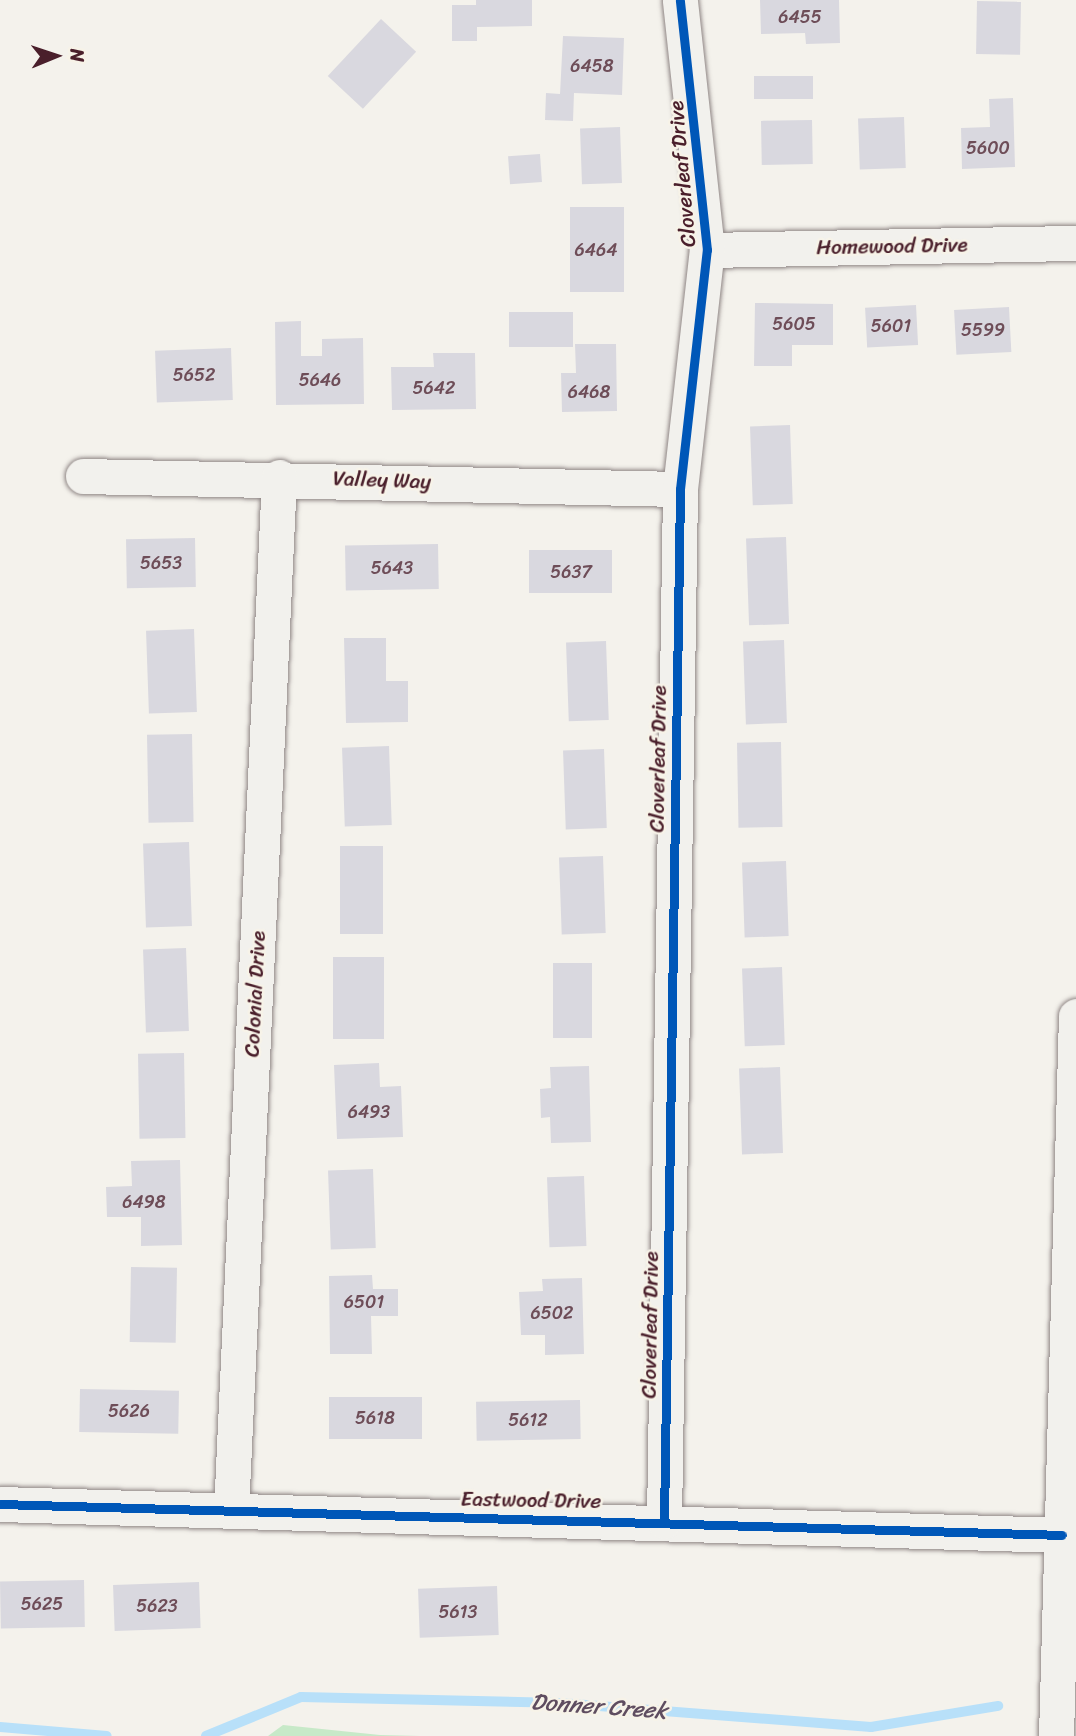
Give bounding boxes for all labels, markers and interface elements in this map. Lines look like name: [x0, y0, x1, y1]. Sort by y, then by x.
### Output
house number: 6455: [778, 6, 822, 28]
north arrow: [21, 21, 91, 91]
text: N: [61, 48, 94, 62]
house number: 6458: [570, 55, 614, 77]
street label: Cloverleaf Drive: [663, 99, 701, 249]
house number: 5600: [966, 137, 1010, 159]
street label: Homewood Drive: [816, 232, 968, 260]
house number: 6464: [575, 239, 617, 261]
house number: 5605: [772, 313, 816, 335]
house number: 5601: [871, 315, 911, 337]
house number: 5599: [961, 319, 1005, 341]
house number: 5652: [173, 364, 215, 386]
house number: 5646: [299, 369, 341, 391]
house number: 5642: [413, 377, 455, 399]
house number: 6468: [568, 381, 610, 403]
street label: Valley Way: [333, 466, 431, 494]
house number: 5653: [140, 552, 182, 574]
house number: 5643: [371, 557, 413, 579]
house number: 5637: [550, 561, 592, 583]
street label: Cloverleaf Drive: [644, 685, 672, 833]
street label: Colonial Drive: [239, 930, 271, 1058]
house number: 6493: [348, 1101, 390, 1123]
house number: 6498: [122, 1191, 166, 1213]
street label: Cloverleaf Drive: [636, 1251, 664, 1399]
house number: 6501: [344, 1291, 384, 1313]
house number: 6502: [531, 1302, 573, 1324]
house number: 5626: [108, 1400, 150, 1422]
house number: 5618: [355, 1407, 395, 1429]
house number: 5612: [508, 1409, 548, 1431]
street label: Eastwood Drive: [460, 1486, 602, 1514]
house number: 5625: [21, 1593, 63, 1615]
house number: 5623: [136, 1595, 178, 1617]
house number: 5613: [439, 1601, 477, 1623]
water label: Donner Creek: [530, 1688, 668, 1726]

